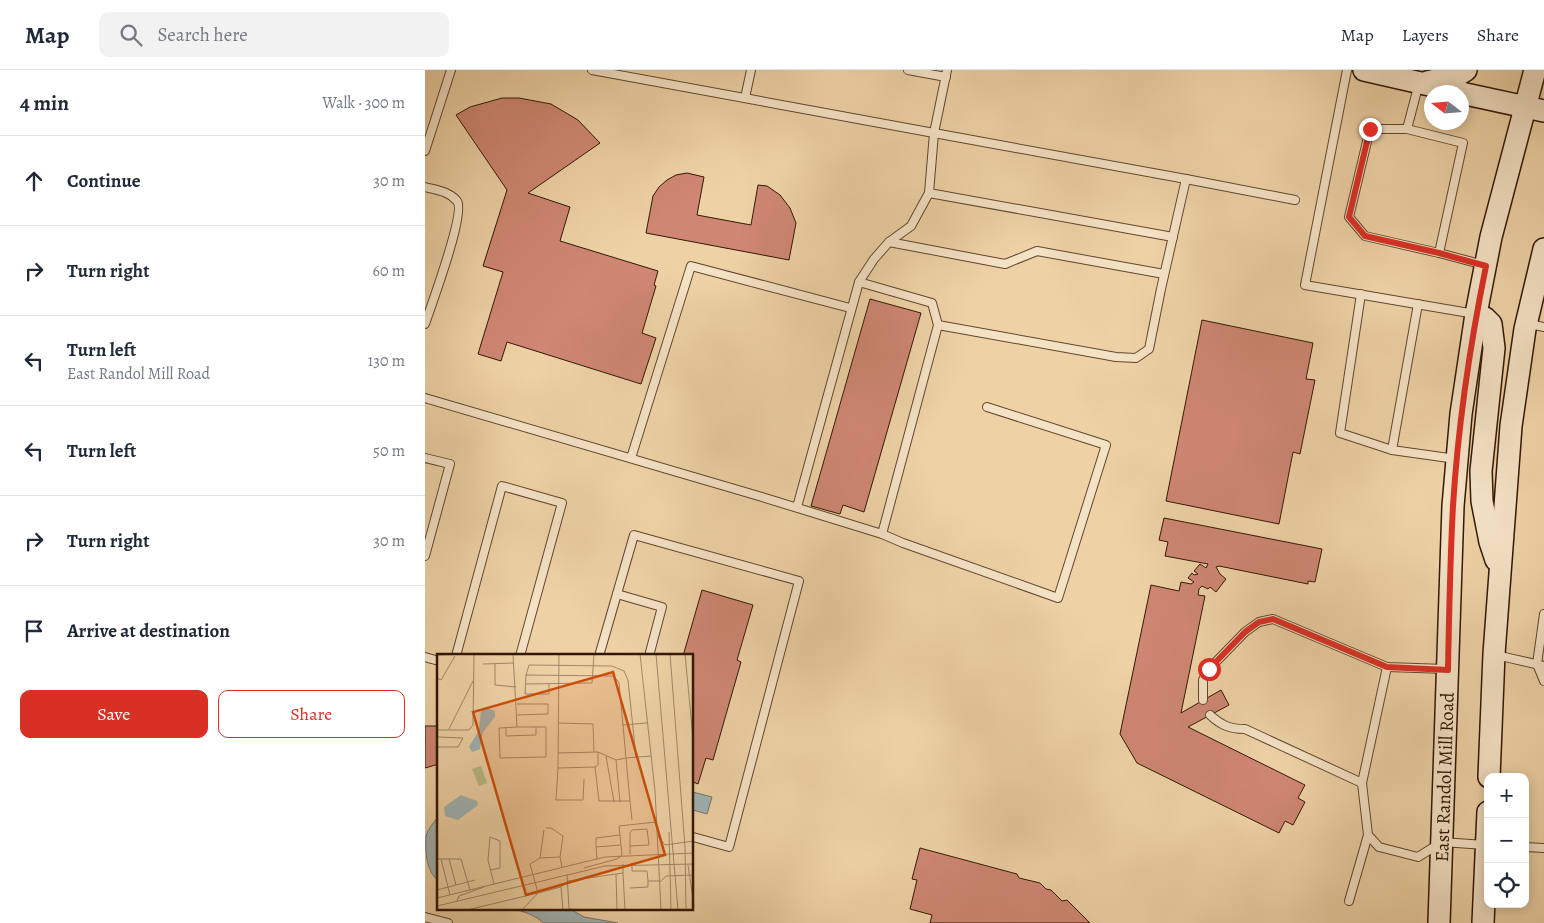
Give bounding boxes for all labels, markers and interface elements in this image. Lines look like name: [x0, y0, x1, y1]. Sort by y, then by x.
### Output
search box: [99, 12, 449, 57]
text: Map: [25, 19, 69, 51]
icon: search: [117, 21, 145, 49]
text: Search here: [157, 22, 248, 48]
text: Map: [1341, 23, 1374, 47]
text: Layers: [1402, 23, 1449, 47]
text: Share: [1477, 23, 1519, 47]
north arrow: [1424, 85, 1469, 130]
text: 4 min: [20, 89, 69, 117]
text: Walk · 300 m: [322, 92, 405, 114]
route end: [1359, 118, 1382, 141]
icon: ahead: [20, 167, 48, 195]
text: Continue: [67, 168, 141, 194]
text: 30 m: [373, 170, 405, 192]
icon: right: [20, 257, 48, 285]
text: Turn right: [67, 258, 149, 284]
text: 60 m: [373, 260, 405, 282]
text: Turn left: [67, 337, 136, 363]
icon: left: [20, 347, 48, 375]
text: 130 m: [368, 350, 405, 372]
text: East Randol Mill Road: [67, 363, 210, 385]
icon: left: [20, 437, 48, 465]
text: Turn left: [67, 438, 136, 464]
text: 50 m: [373, 440, 405, 462]
icon: right: [20, 527, 48, 555]
text: Turn right: [67, 528, 149, 554]
text: 30 m: [373, 530, 405, 552]
icon: arrive: [20, 617, 48, 645]
text: Arrive at destination: [67, 618, 230, 644]
inset map: [437, 654, 694, 910]
route start: [1198, 658, 1221, 681]
button: Save: [20, 690, 208, 738]
button: Share: [218, 690, 405, 738]
street label: East Randol Mill Road: [1429, 691, 1461, 862]
map controls: [1484, 773, 1529, 908]
button: +: [1484, 773, 1529, 818]
button: −: [1484, 818, 1529, 863]
button: locate: [1484, 863, 1529, 908]

